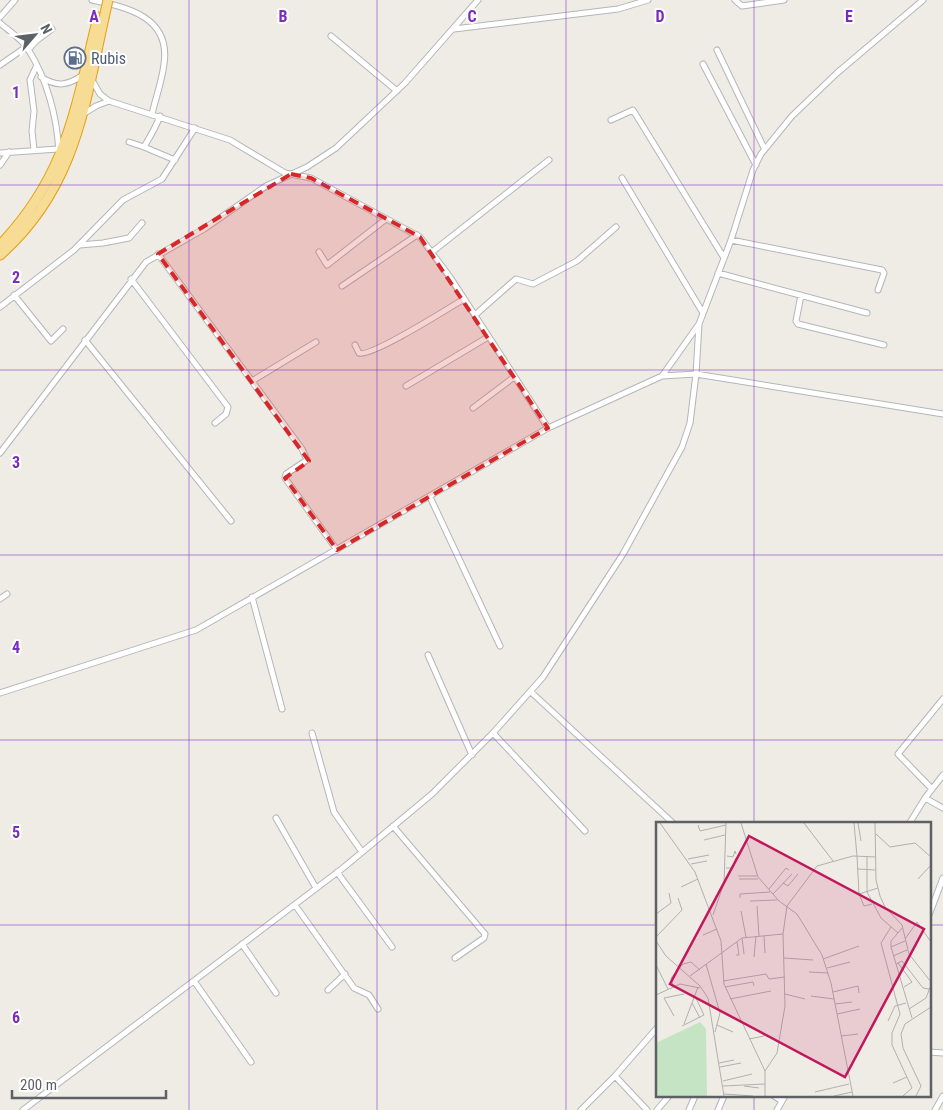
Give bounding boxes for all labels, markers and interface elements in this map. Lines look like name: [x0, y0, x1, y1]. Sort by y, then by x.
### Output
text: A: [89, 7, 99, 26]
text: B: [279, 7, 288, 26]
text: C: [467, 7, 477, 26]
text: D: [655, 7, 665, 26]
text: E: [845, 7, 853, 26]
north arrow: [10, 10, 60, 60]
text: N: [37, 21, 56, 36]
fuel station icon: Rubis: [63, 46, 87, 70]
place label: Rubis: [91, 49, 126, 68]
text: 1: [12, 83, 20, 102]
text: 2: [12, 268, 20, 287]
text: 3: [12, 453, 20, 472]
text: 4: [12, 638, 20, 657]
inset map: [656, 822, 930, 1098]
text: 5: [12, 823, 20, 842]
text: 6: [12, 1008, 20, 1027]
scale bar: [12, 1068, 166, 1100]
text: 200 m: [20, 1076, 57, 1094]

